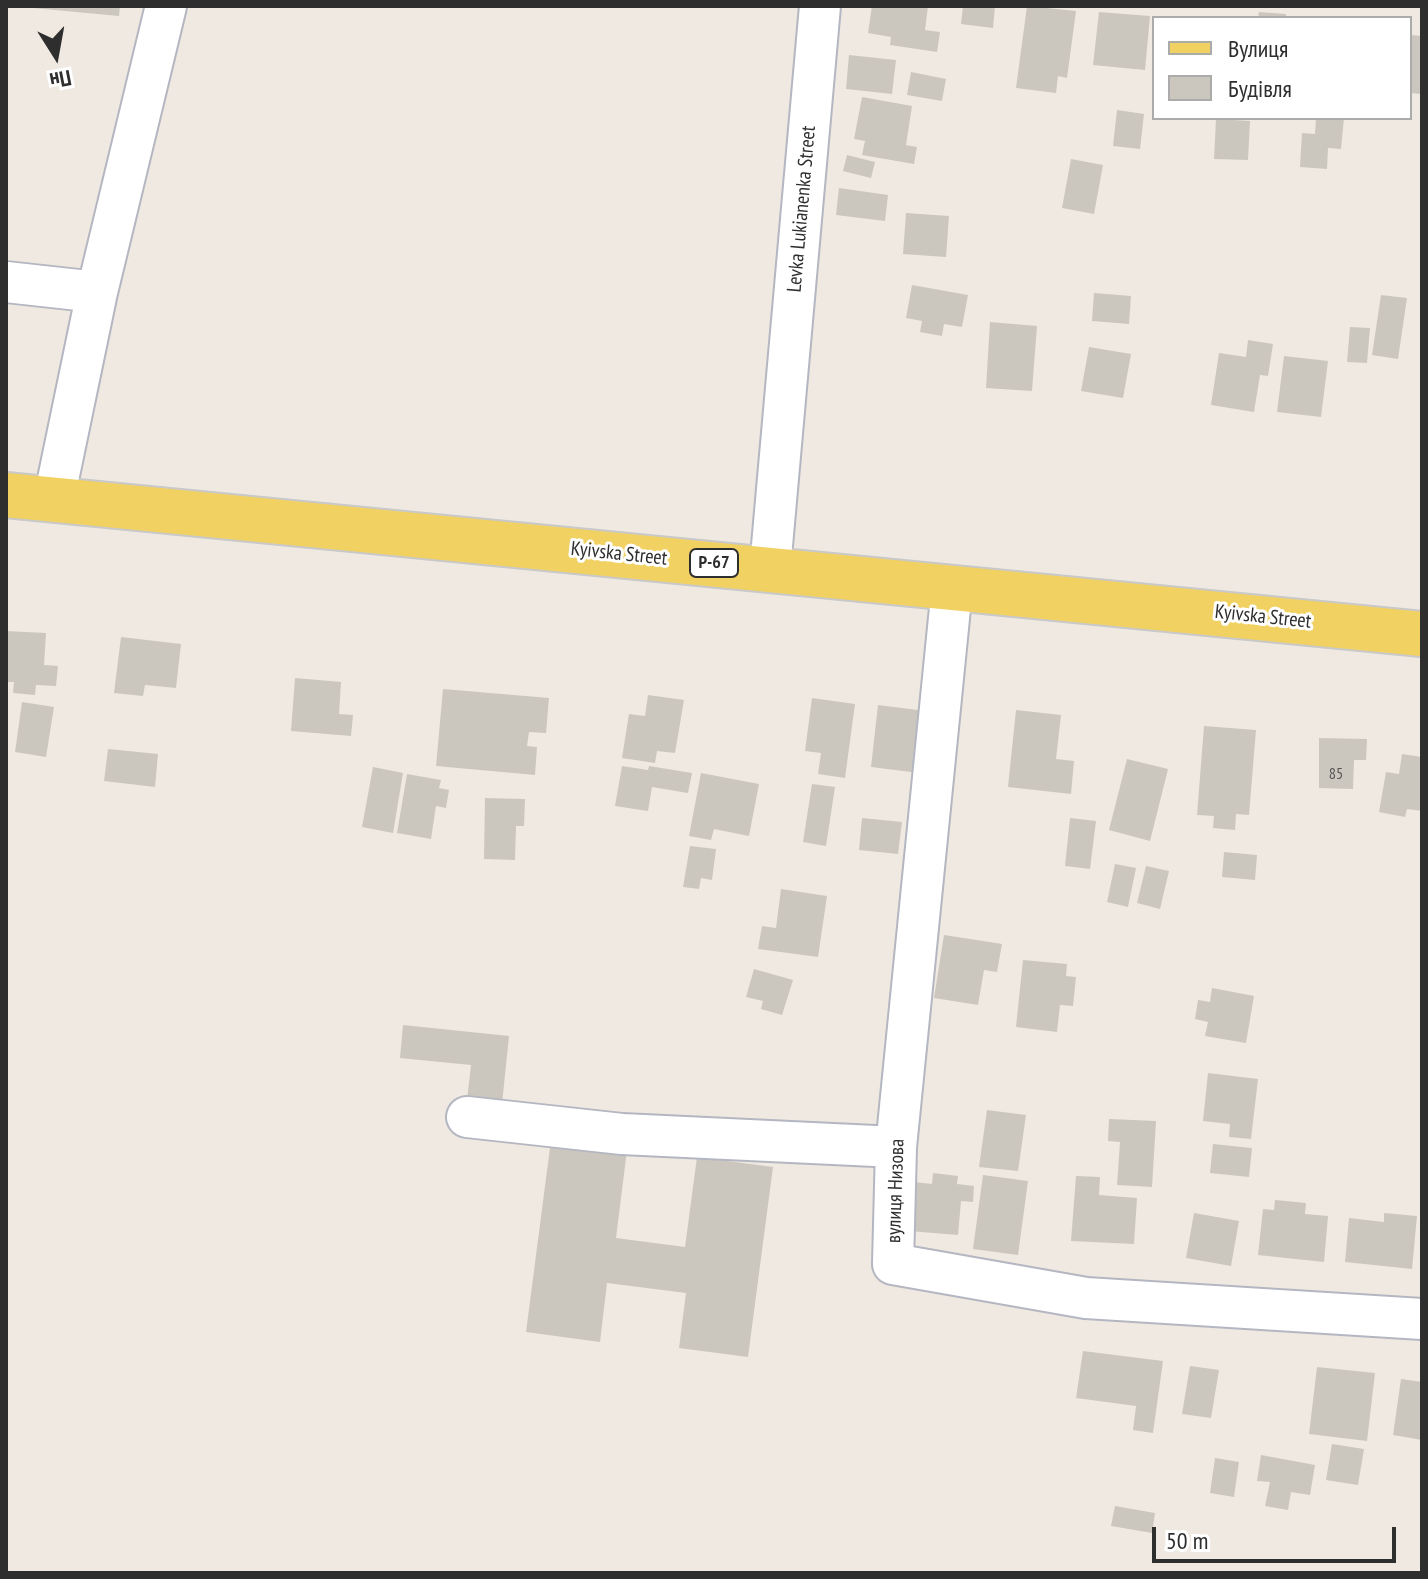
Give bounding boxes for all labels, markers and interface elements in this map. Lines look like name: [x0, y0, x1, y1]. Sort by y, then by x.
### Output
north arrow: [16, 16, 96, 96]
legend: [1152, 16, 1412, 120]
text: Вулиця: [1228, 33, 1288, 64]
text: Пн: [47, 64, 74, 95]
text: Будівля: [1228, 73, 1292, 104]
street label: Levka Lukianenka Street: [783, 125, 821, 293]
street label: Kyivska Street: [570, 537, 668, 571]
road number: Р-67: [690, 549, 738, 577]
street label: Kyivska Street: [1214, 600, 1312, 634]
house number: 85: [1329, 764, 1343, 784]
street label: вулиця Низова: [882, 1138, 910, 1244]
scale bar: [1156, 1511, 1400, 1561]
text: 50 m: [1166, 1525, 1208, 1556]

